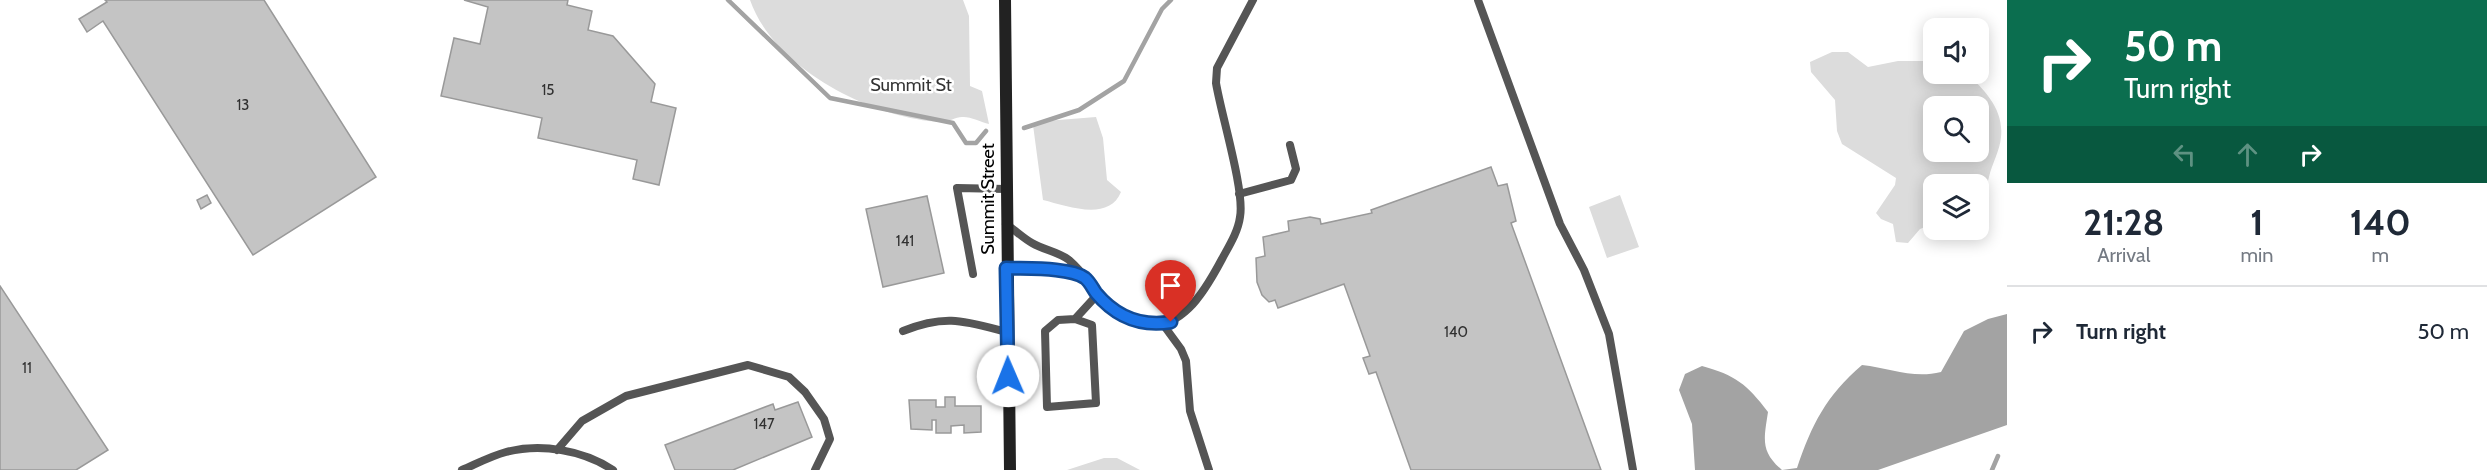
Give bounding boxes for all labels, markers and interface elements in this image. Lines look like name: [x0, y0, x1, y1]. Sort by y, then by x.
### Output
map controls: [1923, 18, 1989, 240]
button: sound: [1923, 18, 1989, 84]
text: 50 m: [2124, 20, 2222, 72]
icon: right: [2025, 24, 2103, 102]
text: Turn right: [2124, 72, 2231, 105]
park label: Summit St: [870, 74, 952, 96]
house number: 15: [541, 81, 555, 99]
house number: 13: [236, 96, 250, 114]
button: search: [1923, 96, 1989, 162]
icon: left: [2168, 138, 2201, 171]
icon: ahead: [2231, 138, 2264, 171]
icon: right: [2294, 138, 2327, 171]
street label: Summit Street: [977, 143, 999, 255]
button: layers: [1923, 174, 1989, 240]
text: 21:28: [2083, 200, 2164, 244]
text: 1: [2250, 200, 2264, 244]
text: 140: [2350, 200, 2411, 244]
house number: 141: [896, 232, 914, 250]
text: Arrival: [2097, 243, 2150, 267]
text: min: [2241, 243, 2273, 267]
text: m: [2371, 243, 2389, 267]
pin: [1145, 260, 1196, 322]
icon: arrive: [1154, 269, 1187, 302]
icon: right: [2025, 315, 2058, 348]
text: Turn right: [2076, 318, 2166, 345]
text: 50 m: [2417, 318, 2469, 345]
house number: 140: [1444, 323, 1468, 341]
position arrow: [976, 344, 1040, 408]
house number: 11: [22, 359, 32, 377]
house number: 147: [753, 415, 775, 433]

